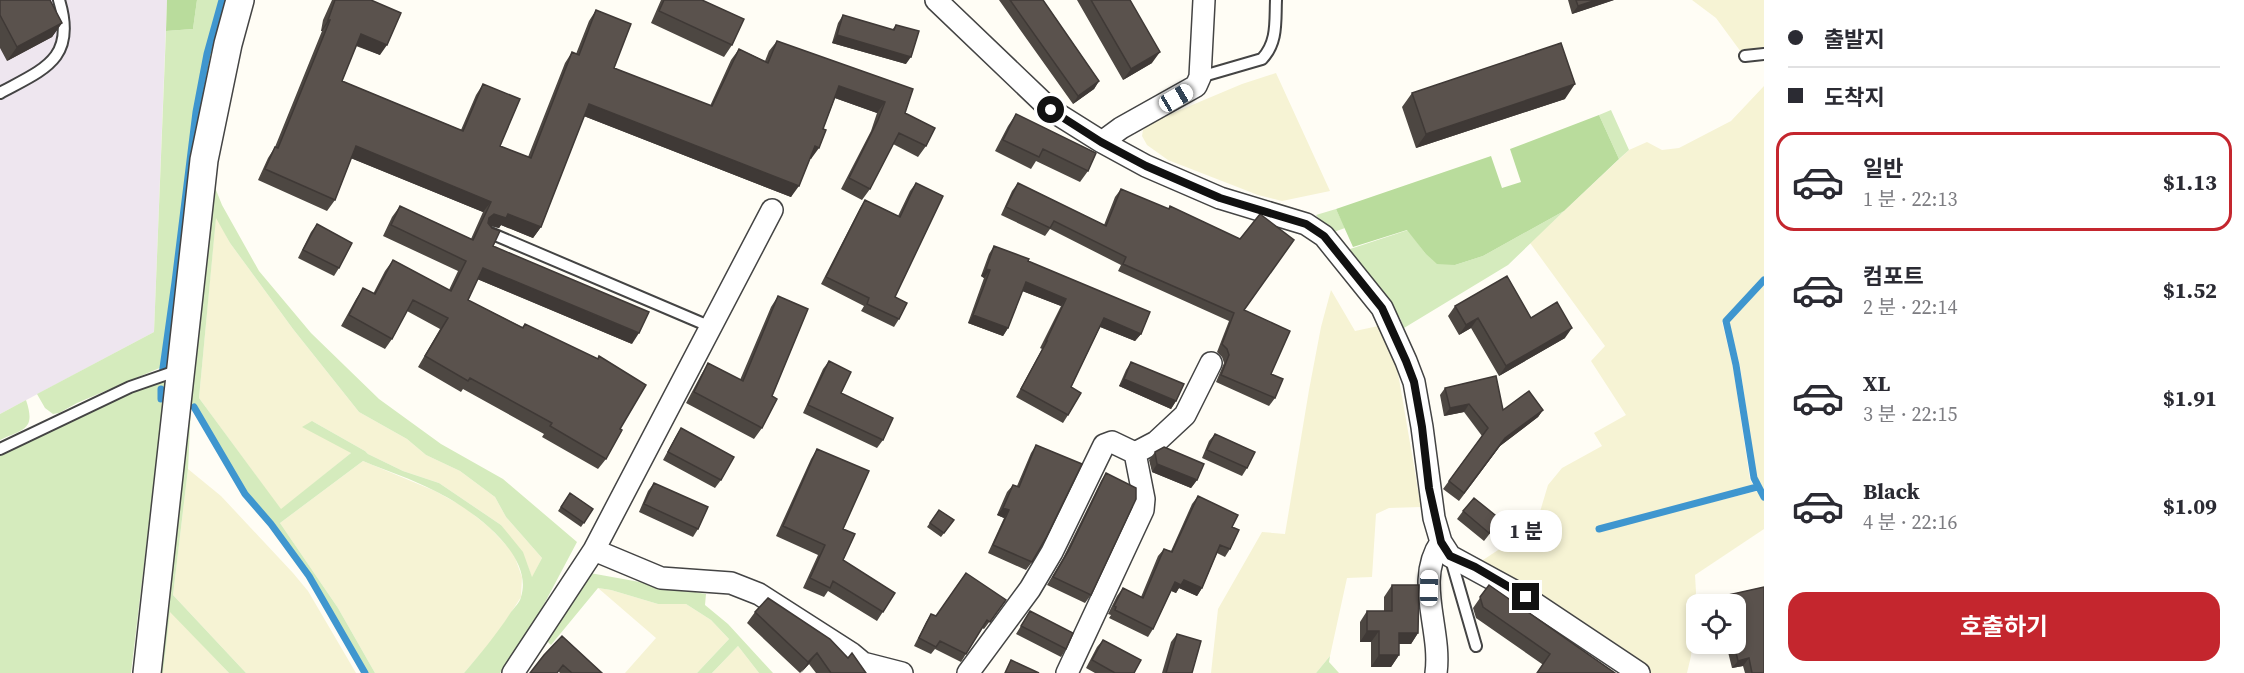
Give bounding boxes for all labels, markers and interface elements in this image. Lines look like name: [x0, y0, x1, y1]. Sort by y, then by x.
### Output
text: 출발지: [1824, 24, 1885, 54]
car: [1156, 81, 1196, 115]
text: 도착지: [1824, 82, 1885, 112]
route start: [1037, 96, 1064, 123]
text: 일반: [1863, 153, 1903, 183]
icon: car: [1791, 155, 1845, 209]
text: $1.13: [2163, 167, 2217, 197]
text: 1 분 · 22:13: [1863, 185, 1957, 213]
text: 컴포트: [1863, 261, 1924, 291]
icon: car: [1791, 263, 1845, 317]
text: $1.52: [2163, 275, 2217, 305]
text: 2 분 · 22:14: [1863, 293, 1957, 321]
text: XL: [1863, 368, 1890, 398]
icon: car: [1791, 371, 1845, 425]
text: $1.91: [2163, 383, 2217, 413]
text: 3 분 · 22:15: [1863, 400, 1957, 428]
text: Black: [1863, 476, 1920, 506]
icon: car: [1791, 479, 1845, 533]
text: $1.09: [2163, 491, 2217, 521]
text: 4 분 · 22:16: [1863, 508, 1957, 536]
callout: 1 분: [1490, 510, 1562, 552]
text: 1 분: [1509, 517, 1543, 545]
car: [1420, 570, 1438, 606]
route end: [1512, 583, 1539, 610]
button: 호출하기: [1788, 592, 2220, 661]
map controls: [1686, 594, 1746, 654]
button: locate: [1686, 594, 1746, 654]

